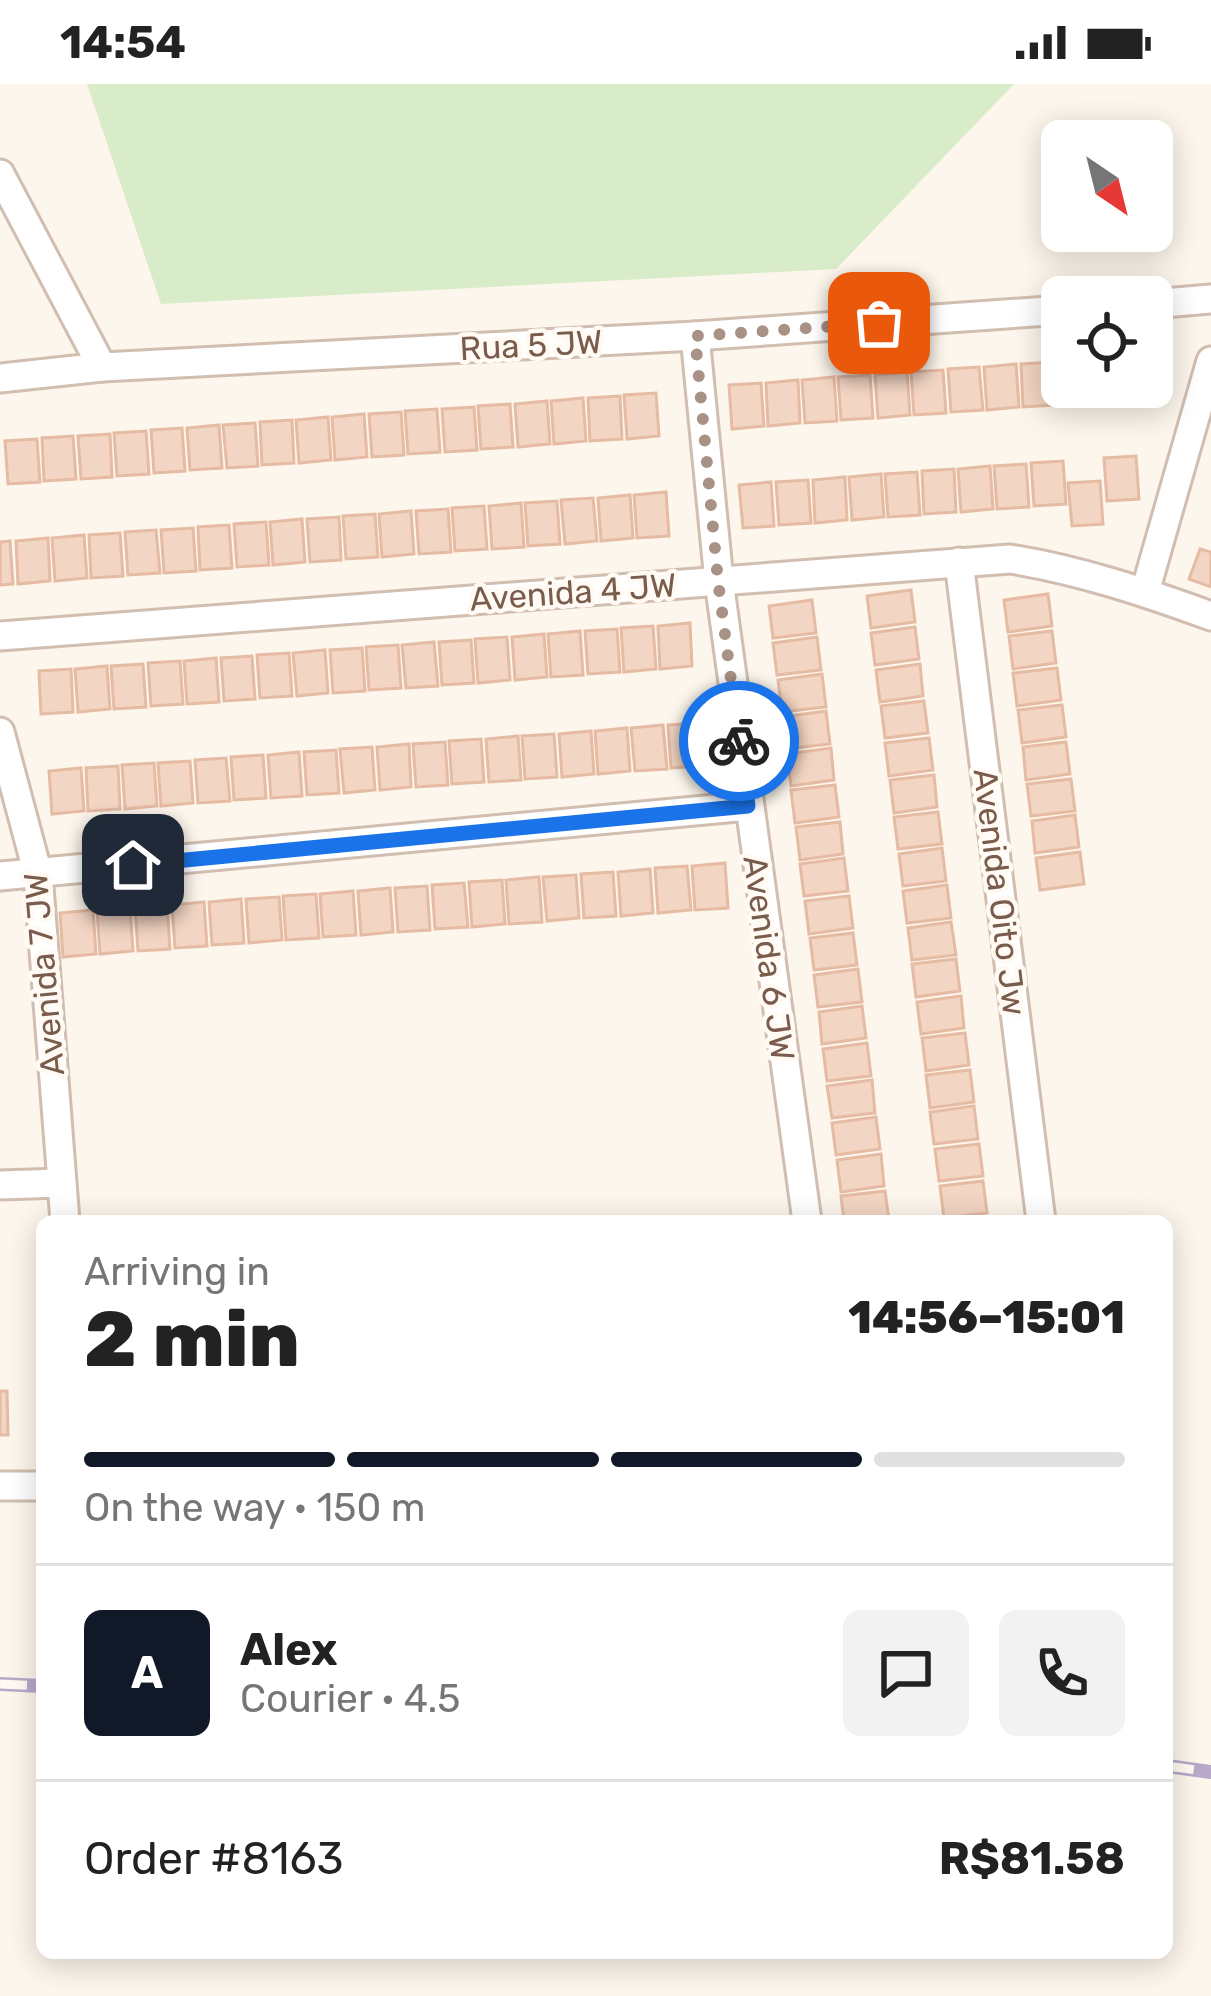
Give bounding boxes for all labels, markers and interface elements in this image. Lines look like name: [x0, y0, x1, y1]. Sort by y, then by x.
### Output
text: 14:54: [60, 16, 186, 69]
north arrow: [1041, 120, 1173, 252]
map controls: [1041, 120, 1173, 408]
pin: [828, 272, 930, 374]
button: locate: [1041, 276, 1173, 408]
icon: bag: [846, 290, 912, 356]
street label: Rua 5 JW: [459, 322, 603, 368]
street label: Avenida 4 JW: [468, 565, 678, 619]
courier: [679, 681, 799, 801]
icon: bike: [706, 708, 772, 774]
street label: Avenida Oito Jw: [965, 766, 1035, 1018]
pin: [82, 814, 184, 916]
icon: home: [100, 832, 166, 898]
street label: Avenida 6 JW: [735, 853, 803, 1063]
street label: Avenida 7 JW: [16, 871, 72, 1077]
text: Arriving in: [84, 1249, 270, 1295]
text: 14:56–15:01: [848, 1291, 1125, 1344]
text: 2 min: [84, 1293, 300, 1386]
text: On the way · 150 m: [84, 1485, 425, 1531]
button: chat: [843, 1610, 969, 1736]
button: phone: [999, 1610, 1125, 1736]
text: Alex: [240, 1623, 338, 1676]
text: A: [131, 1646, 163, 1699]
text: Courier · 4.5: [240, 1676, 460, 1722]
text: Order #8163: [84, 1832, 344, 1885]
text: R$81.58: [939, 1832, 1125, 1885]

